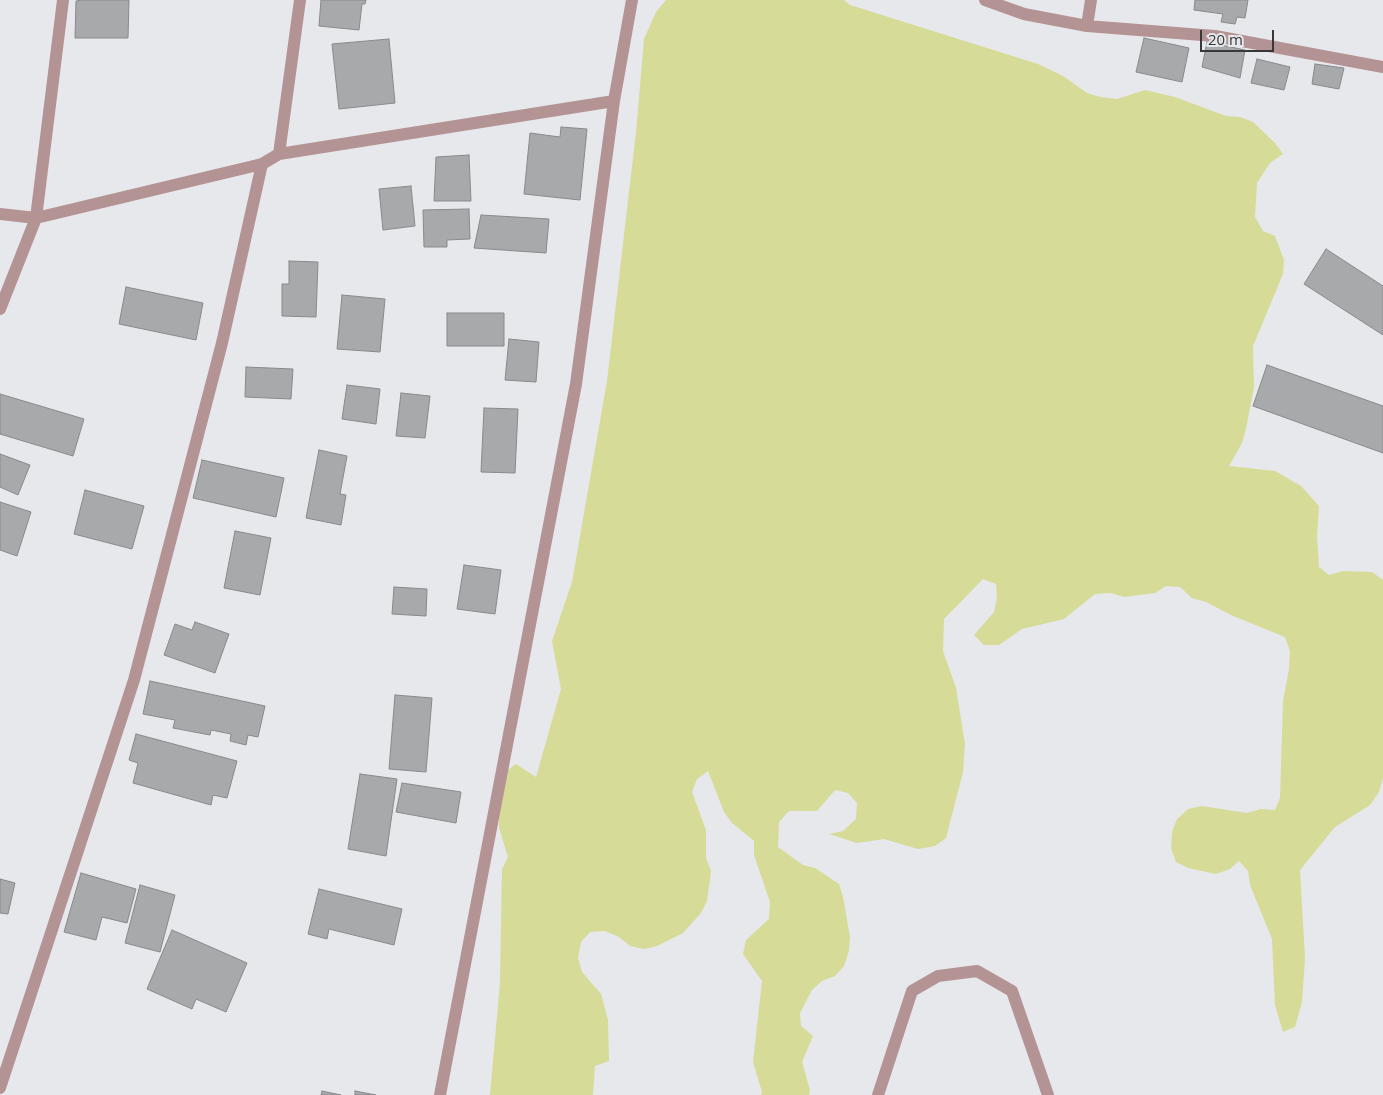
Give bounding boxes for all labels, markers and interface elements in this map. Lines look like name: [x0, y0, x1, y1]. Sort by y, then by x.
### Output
scale bar: [1203, 20, 1277, 52]
text: 20 m: [1208, 29, 1243, 49]

